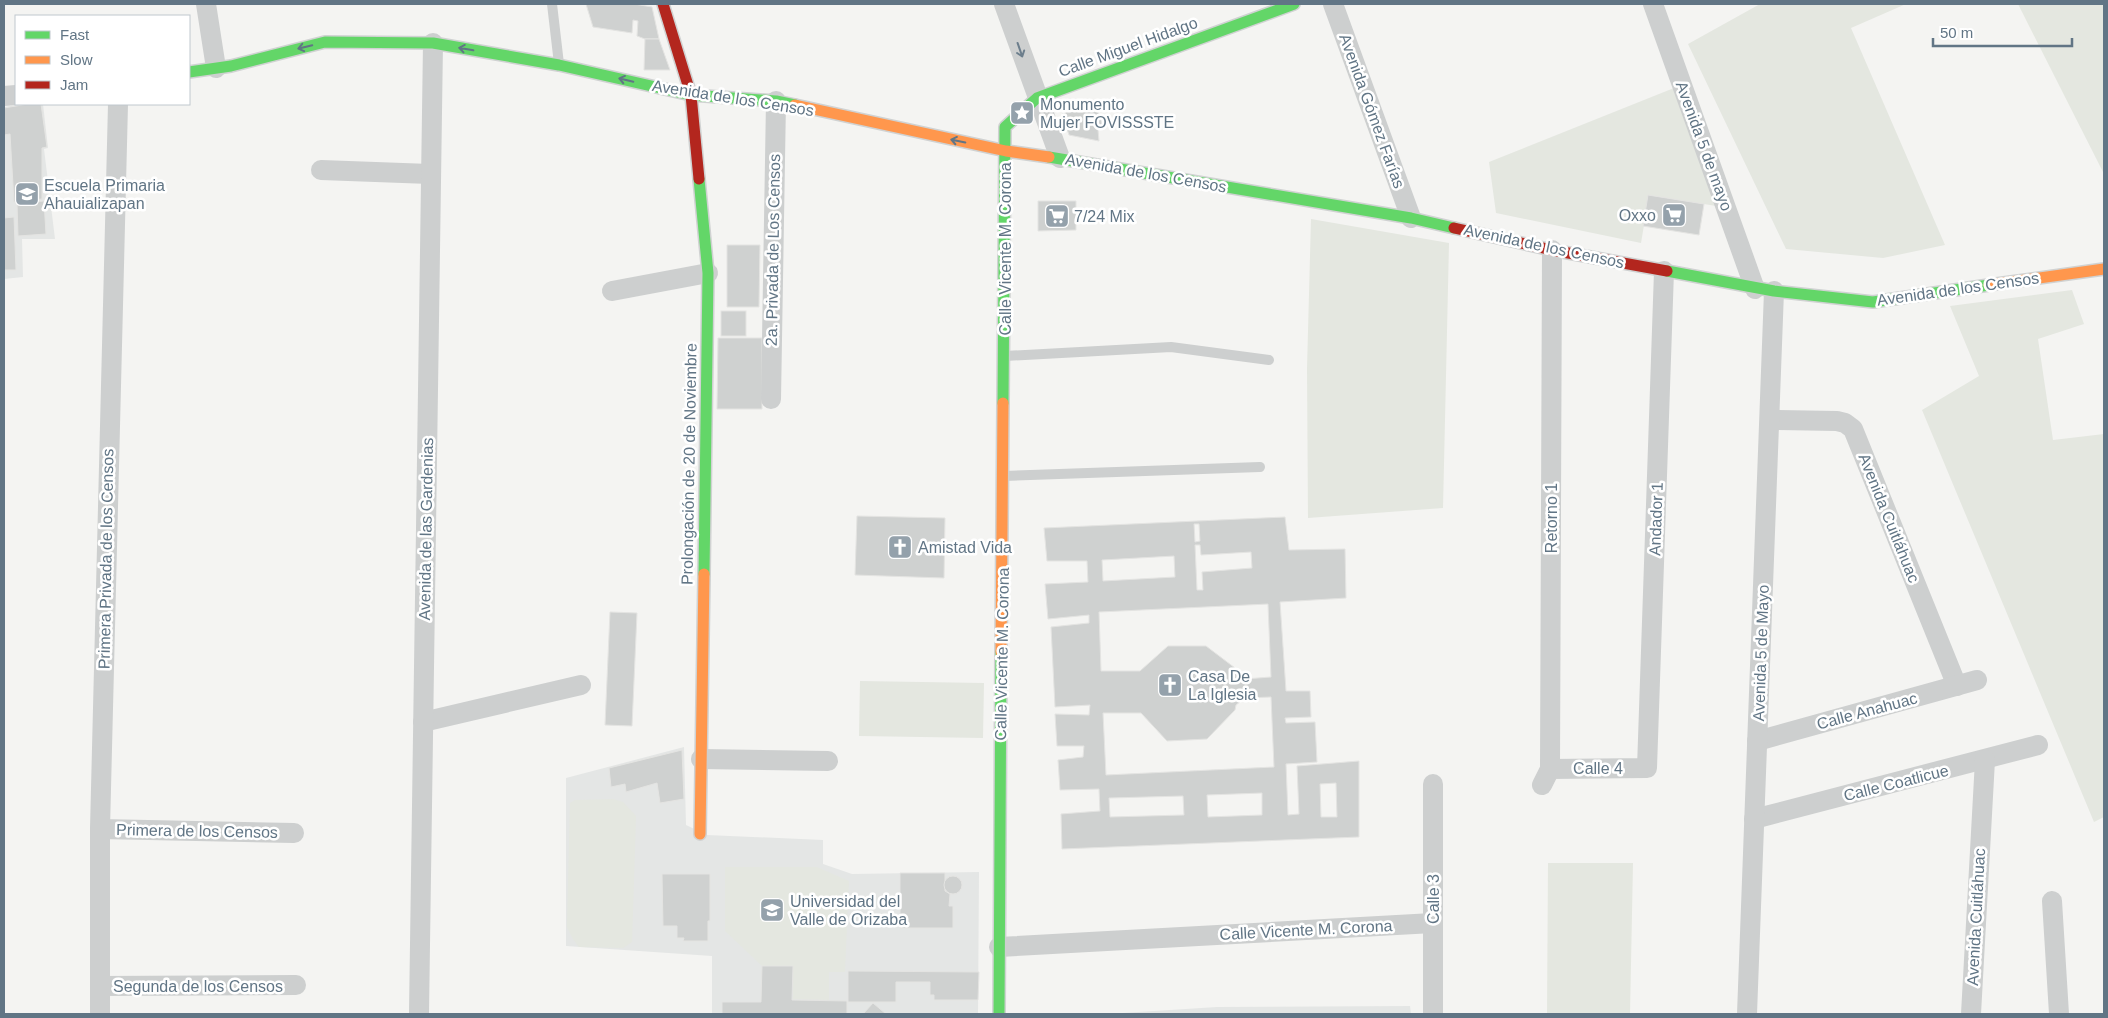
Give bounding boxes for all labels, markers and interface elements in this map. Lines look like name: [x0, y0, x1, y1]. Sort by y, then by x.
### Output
street label: Calle Miguel Hidalgo: [1056, 14, 1200, 80]
legend: [15, 15, 190, 105]
scale bar: [1933, 15, 2072, 47]
text: 50 m: [1940, 24, 1973, 41]
text: Fast: [60, 26, 90, 43]
street label: Avenida Gómez Farías: [1336, 31, 1408, 191]
one-way arrow: [1016, 41, 1025, 57]
one-way arrow: [298, 43, 314, 52]
one-way arrow: [459, 44, 475, 54]
text: Slow: [60, 51, 93, 68]
one-way arrow: [618, 75, 634, 84]
text: Jam: [60, 76, 88, 93]
street label: Avenida de los Censos: [651, 77, 815, 119]
street label: Avenida 5 de mayo: [1673, 79, 1735, 213]
place label: Monumento Mujer FOVISSSTE: [1040, 96, 1174, 131]
place icon: Monumento Mujer FOVISSSTE: [1009, 100, 1035, 126]
one-way arrow: [950, 136, 966, 145]
street label: Avenida de los Censos: [1064, 150, 1228, 196]
street label: 2a. Privada de Los Censos: [763, 154, 783, 346]
street label: Calle Vicente M. Corona: [997, 162, 1014, 336]
place label: Escuela Primaria Ahauializapan: [44, 177, 165, 212]
school or university icon: Escuela Primaria Ahauializapan: [14, 181, 40, 207]
supermarket icon: Oxxo: [1661, 202, 1687, 228]
supermarket icon: 7/24 Mix: [1044, 203, 1070, 229]
place label: Oxxo: [1619, 207, 1656, 224]
place label: 7/24 Mix: [1074, 208, 1134, 225]
street label: Avenida de los Censos: [1462, 221, 1626, 271]
street label: Avenida de los Censos: [1876, 269, 2040, 309]
street label: Prolongación de 20 de Noviembre: [678, 343, 700, 585]
street label: Avenida de las Gardenias: [416, 437, 436, 621]
street label: Primera Privada de los Censos: [96, 449, 116, 669]
street label: Avenida Cuitláhuac: [1855, 451, 1923, 585]
street label: Andador 1: [1646, 482, 1666, 556]
street label: Retorno 1: [1543, 483, 1560, 553]
church icon: Amistad Vida: [887, 534, 913, 560]
place label: Amistad Vida: [918, 539, 1012, 556]
street label: Calle Vicente M. Corona: [992, 567, 1012, 741]
street label: Avenida 5 de Mayo: [1750, 584, 1772, 722]
place label: Casa De La Iglesia: [1188, 668, 1257, 703]
church icon: Casa De La Iglesia: [1157, 672, 1183, 698]
street label: Calle Anahuac: [1815, 689, 1919, 733]
street label: Calle 4: [1573, 760, 1623, 777]
street label: Calle Coatlicue: [1842, 762, 1950, 804]
street label: Primera de los Censos: [116, 821, 278, 841]
street label: Avenida Cuitláhuac: [1964, 848, 1988, 986]
street label: Calle 3: [1425, 874, 1442, 924]
place label: Universidad del Valle de Orizaba: [790, 893, 907, 928]
school or university icon: Universidad del Valle de Orizaba: [759, 897, 785, 923]
street label: Calle Vicente M. Corona: [1219, 917, 1393, 943]
street label: Segunda de los Censos: [113, 978, 283, 995]

